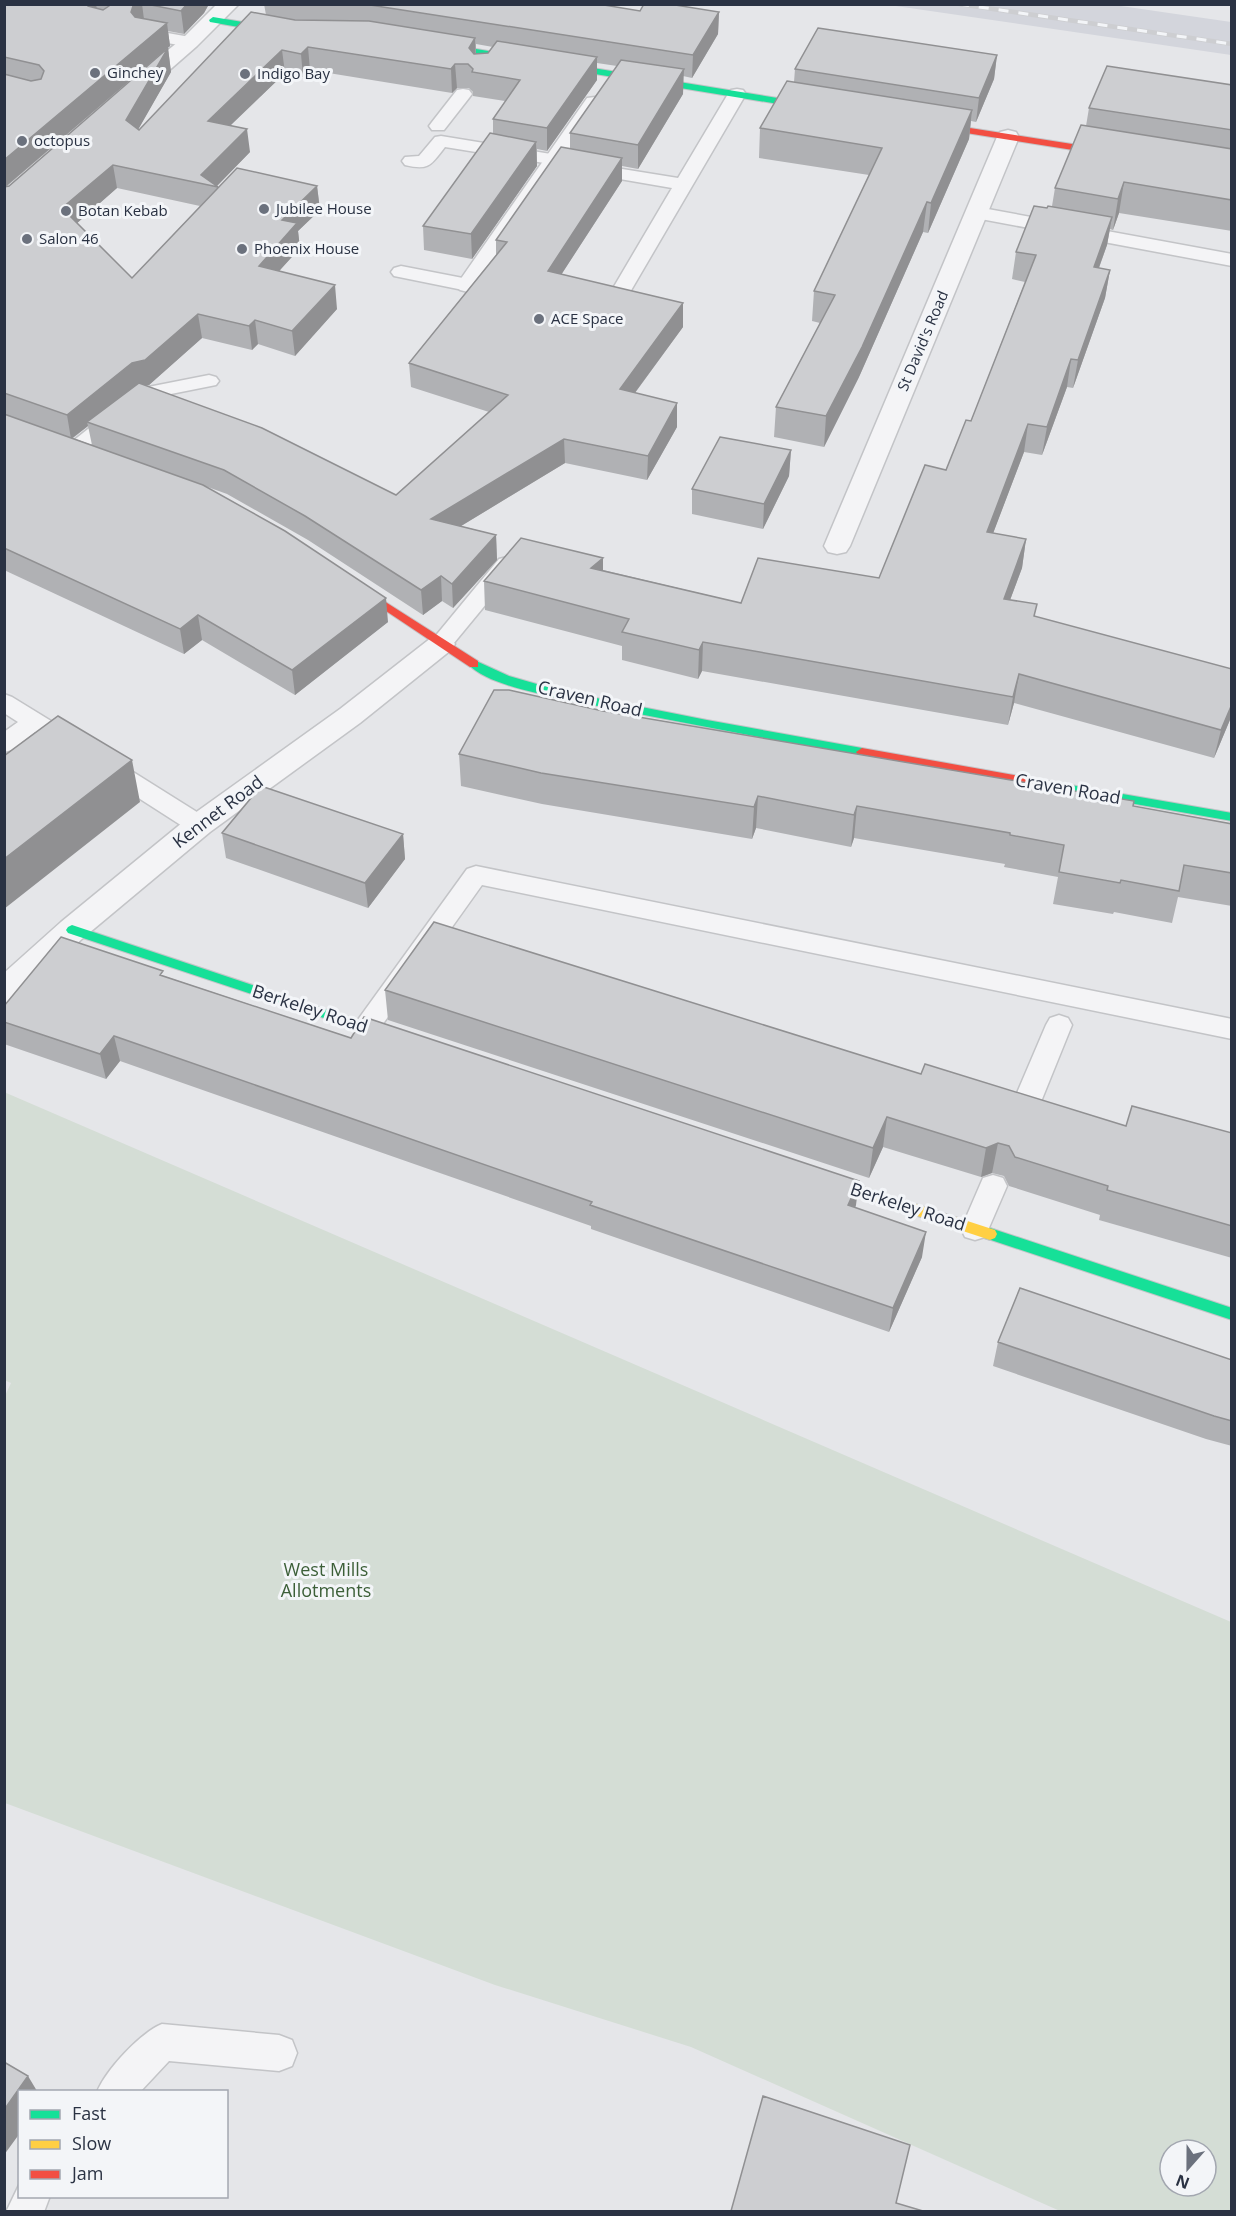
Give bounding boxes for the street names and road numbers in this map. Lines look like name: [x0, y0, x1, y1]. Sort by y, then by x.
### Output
street label: St David's Road: [892, 287, 952, 394]
street label: Craven Road: [536, 674, 645, 722]
street label: Craven Road: [1014, 767, 1123, 809]
street label: Kennet Road: [167, 769, 267, 853]
street label: Berkeley Road: [250, 978, 371, 1038]
street label: Berkeley Road: [848, 1176, 969, 1236]

